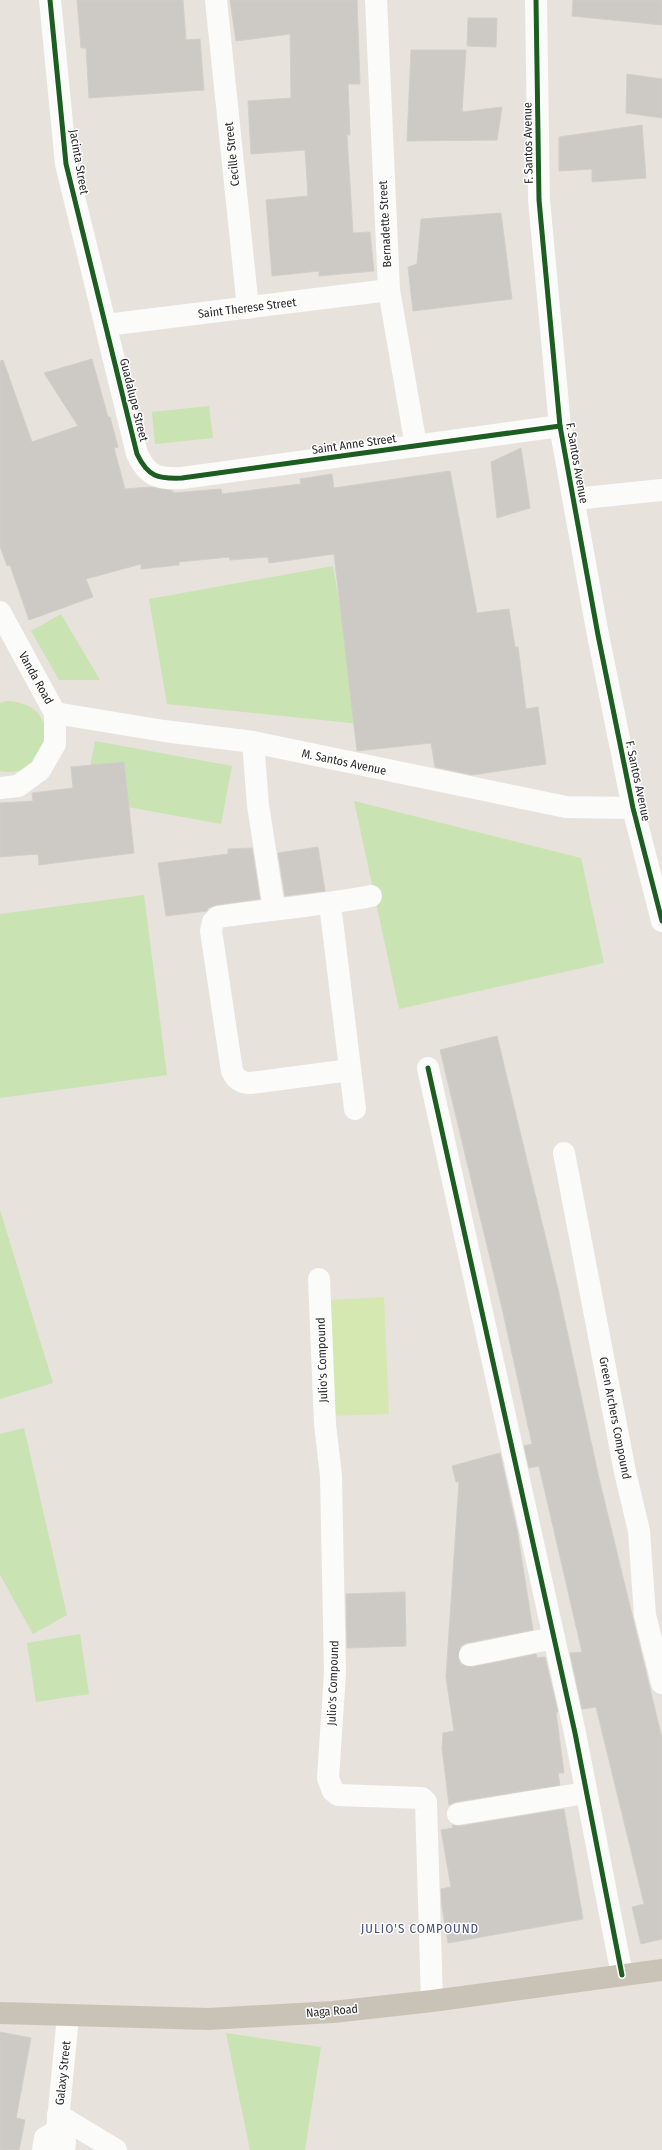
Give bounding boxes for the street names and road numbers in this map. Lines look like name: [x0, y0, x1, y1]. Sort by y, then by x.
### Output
street label: F. Santos Avenue: [520, 102, 536, 184]
street label: Cecille Street: [222, 121, 242, 187]
street label: Jacinta Street: [66, 128, 92, 196]
street label: Bernadette Street: [376, 180, 394, 268]
street label: Saint Therese Street: [197, 295, 297, 321]
street label: Guadalupe Street: [117, 357, 151, 443]
street label: F. Santos Avenue: [563, 421, 591, 505]
street label: Saint Anne Street: [311, 431, 397, 457]
street label: Vanda Road: [16, 649, 56, 707]
street label: F. Santos Avenue: [623, 739, 653, 823]
street label: M. Santos Avenue: [300, 746, 388, 778]
street label: Julio's Compound: [314, 1317, 330, 1403]
street label: Green Archers Compound: [596, 1356, 634, 1480]
street label: Julio's Compound: [325, 1640, 341, 1726]
street label: Naga Road: [305, 2002, 359, 2020]
street label: Galaxy Street: [53, 2040, 73, 2106]

